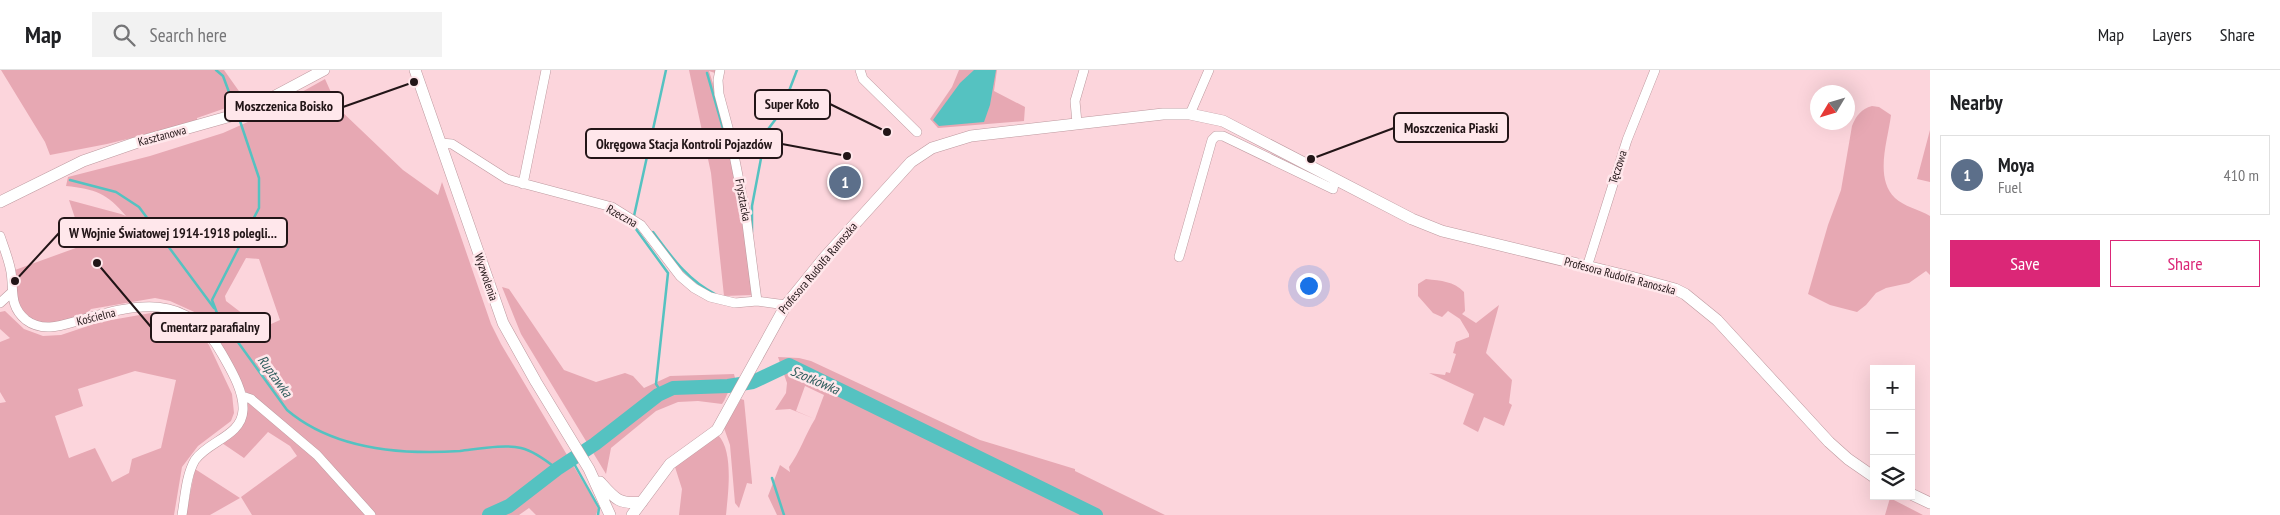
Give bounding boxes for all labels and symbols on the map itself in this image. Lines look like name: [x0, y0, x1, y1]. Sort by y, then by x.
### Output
north arrow: [1810, 85, 1855, 130]
callout: Super Koło: [755, 90, 830, 119]
callout: Moszczenica Boisko: [225, 92, 343, 121]
text: Super Koło: [765, 95, 819, 113]
text: Moszczenica Boisko: [235, 97, 333, 115]
callout: Moszczenica Piaski: [1394, 113, 1508, 142]
text: Moszczenica Piaski: [1404, 119, 1498, 137]
street label: Kasztanowa: [136, 122, 188, 149]
callout: Okręgowa Stacja Kontroli Pojazdów: [586, 129, 782, 158]
text: Okręgowa Stacja Kontroli Pojazdów: [596, 135, 773, 153]
street label: Tęczowa: [1605, 148, 1630, 185]
pin: 1: [829, 163, 861, 201]
street label: Frysztacka: [732, 177, 755, 223]
street label: Rzeczna: [604, 201, 641, 230]
callout: W Wojnie Światowej 1914-1918 polegli...: [59, 218, 287, 247]
street label: Profesora Rudolfa Ranoszka: [775, 219, 860, 316]
text: W Wojnie Światowej 1914-1918 polegli...: [68, 224, 277, 242]
street label: Wyzwolenia: [471, 251, 502, 303]
street label: Profesora Rudolfa Ranoszka: [1563, 253, 1678, 298]
your location: [1296, 273, 1322, 299]
street label: Kościelna: [75, 304, 117, 329]
callout: Cmentarz parafialny: [151, 313, 270, 342]
text: Cmentarz parafialny: [160, 318, 260, 336]
water label: Ruptawka: [254, 351, 297, 402]
water label: Szotkówka: [788, 362, 843, 399]

